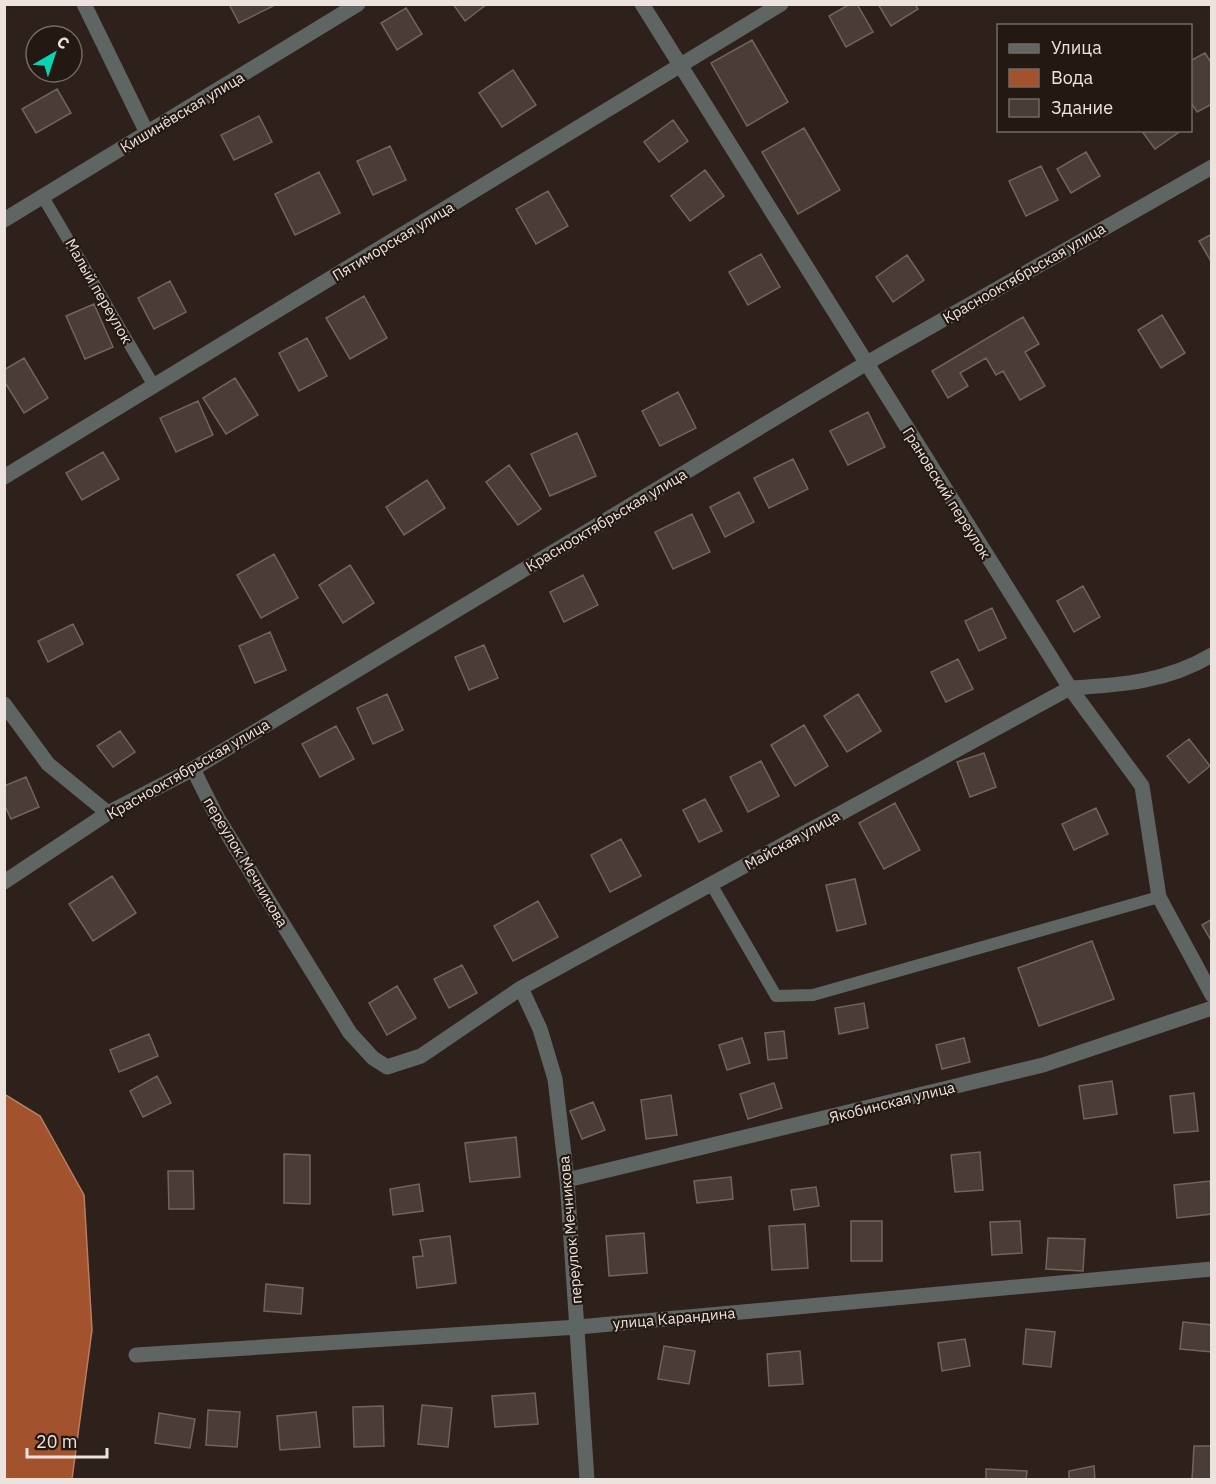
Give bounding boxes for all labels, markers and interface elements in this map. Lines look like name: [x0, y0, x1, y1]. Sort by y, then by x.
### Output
north arrow: [24, 24, 84, 84]
legend: [997, 24, 1192, 132]
text: С: [53, 31, 74, 53]
text: Улица: [1051, 36, 1102, 59]
text: Вода: [1051, 66, 1094, 89]
street label: Кишинёвская улица: [116, 67, 248, 157]
text: Здание: [1051, 96, 1113, 119]
street label: Пятиморская улица: [329, 197, 457, 285]
street label: Краснооктябрьская улица: [939, 219, 1109, 327]
street label: Малый переулок: [61, 235, 137, 347]
street label: Грановский переулок: [899, 424, 995, 562]
street label: Краснооктябрьская улица: [522, 464, 690, 576]
street label: Краснооктябрьская улица: [103, 715, 273, 823]
street label: переулок Мечникова: [200, 793, 292, 931]
street label: Майская улица: [741, 806, 843, 874]
street label: Якобинская улица: [827, 1077, 957, 1127]
street label: переулок Мечникова: [554, 1155, 586, 1305]
street label: улица Карандина: [612, 1303, 736, 1333]
scale bar: [27, 1421, 106, 1459]
text: 20 m: [36, 1430, 78, 1453]

